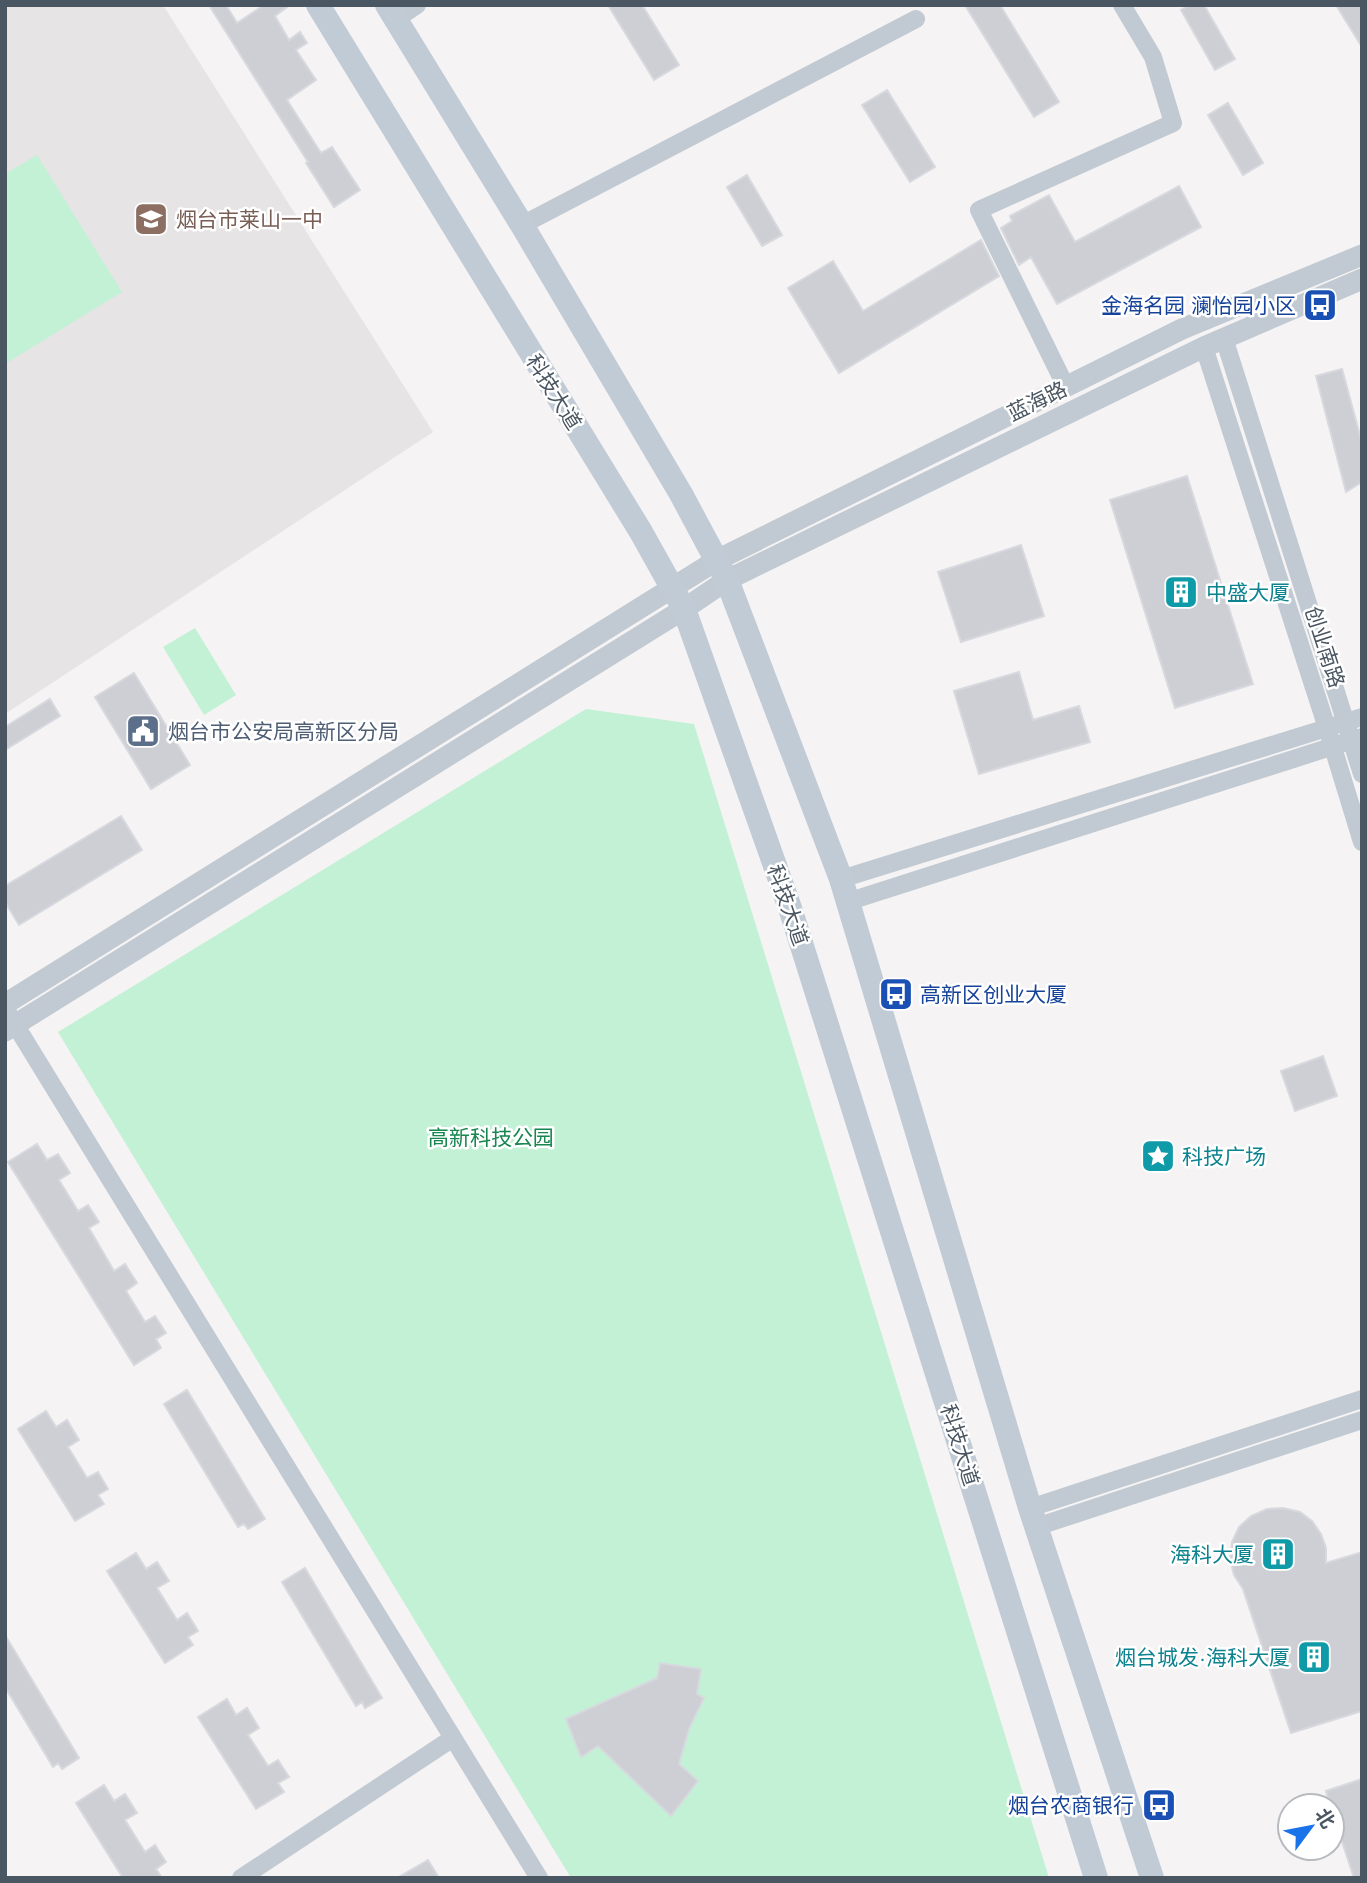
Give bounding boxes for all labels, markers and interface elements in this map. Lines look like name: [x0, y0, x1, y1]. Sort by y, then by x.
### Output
school or university icon: 烟台市莱山一中: [132, 200, 170, 238]
place label: 烟台市莱山一中: [176, 208, 323, 231]
bus stop icon: 金海名园 澜怡园小区: [1301, 286, 1339, 324]
place label: 金海名园 澜怡园小区: [1101, 294, 1296, 317]
street label: 科技大道: [522, 350, 586, 434]
street label: 蓝海路: [1004, 377, 1070, 425]
building icon: 中盛大厦: [1162, 573, 1200, 611]
place label: 中盛大厦: [1206, 581, 1290, 604]
street label: 创业南路: [1301, 604, 1349, 690]
public building icon: 烟台市公安局高新区分局: [124, 712, 162, 750]
place label: 烟台市公安局高新区分局: [168, 720, 399, 743]
street label: 科技大道: [763, 862, 813, 948]
bus stop icon: 高新区创业大厦: [877, 975, 915, 1013]
place label: 高新区创业大厦: [920, 983, 1067, 1006]
park label: 高新科技公园: [428, 1126, 554, 1149]
place icon: 科技广场: [1139, 1137, 1177, 1175]
place label: 科技广场: [1182, 1145, 1266, 1168]
street label: 科技大道: [937, 1401, 983, 1489]
building icon: 海科大厦: [1259, 1535, 1297, 1573]
place label: 海科大厦: [1170, 1543, 1254, 1566]
building icon: 烟台城发·海科大厦: [1295, 1638, 1333, 1676]
place label: 烟台城发·海科大厦: [1115, 1646, 1290, 1669]
bus stop icon: 烟台农商银行: [1140, 1786, 1178, 1824]
north arrow: [1276, 1792, 1346, 1862]
place label: 烟台农商银行: [1008, 1794, 1134, 1817]
text: 北: [1311, 1805, 1339, 1832]

